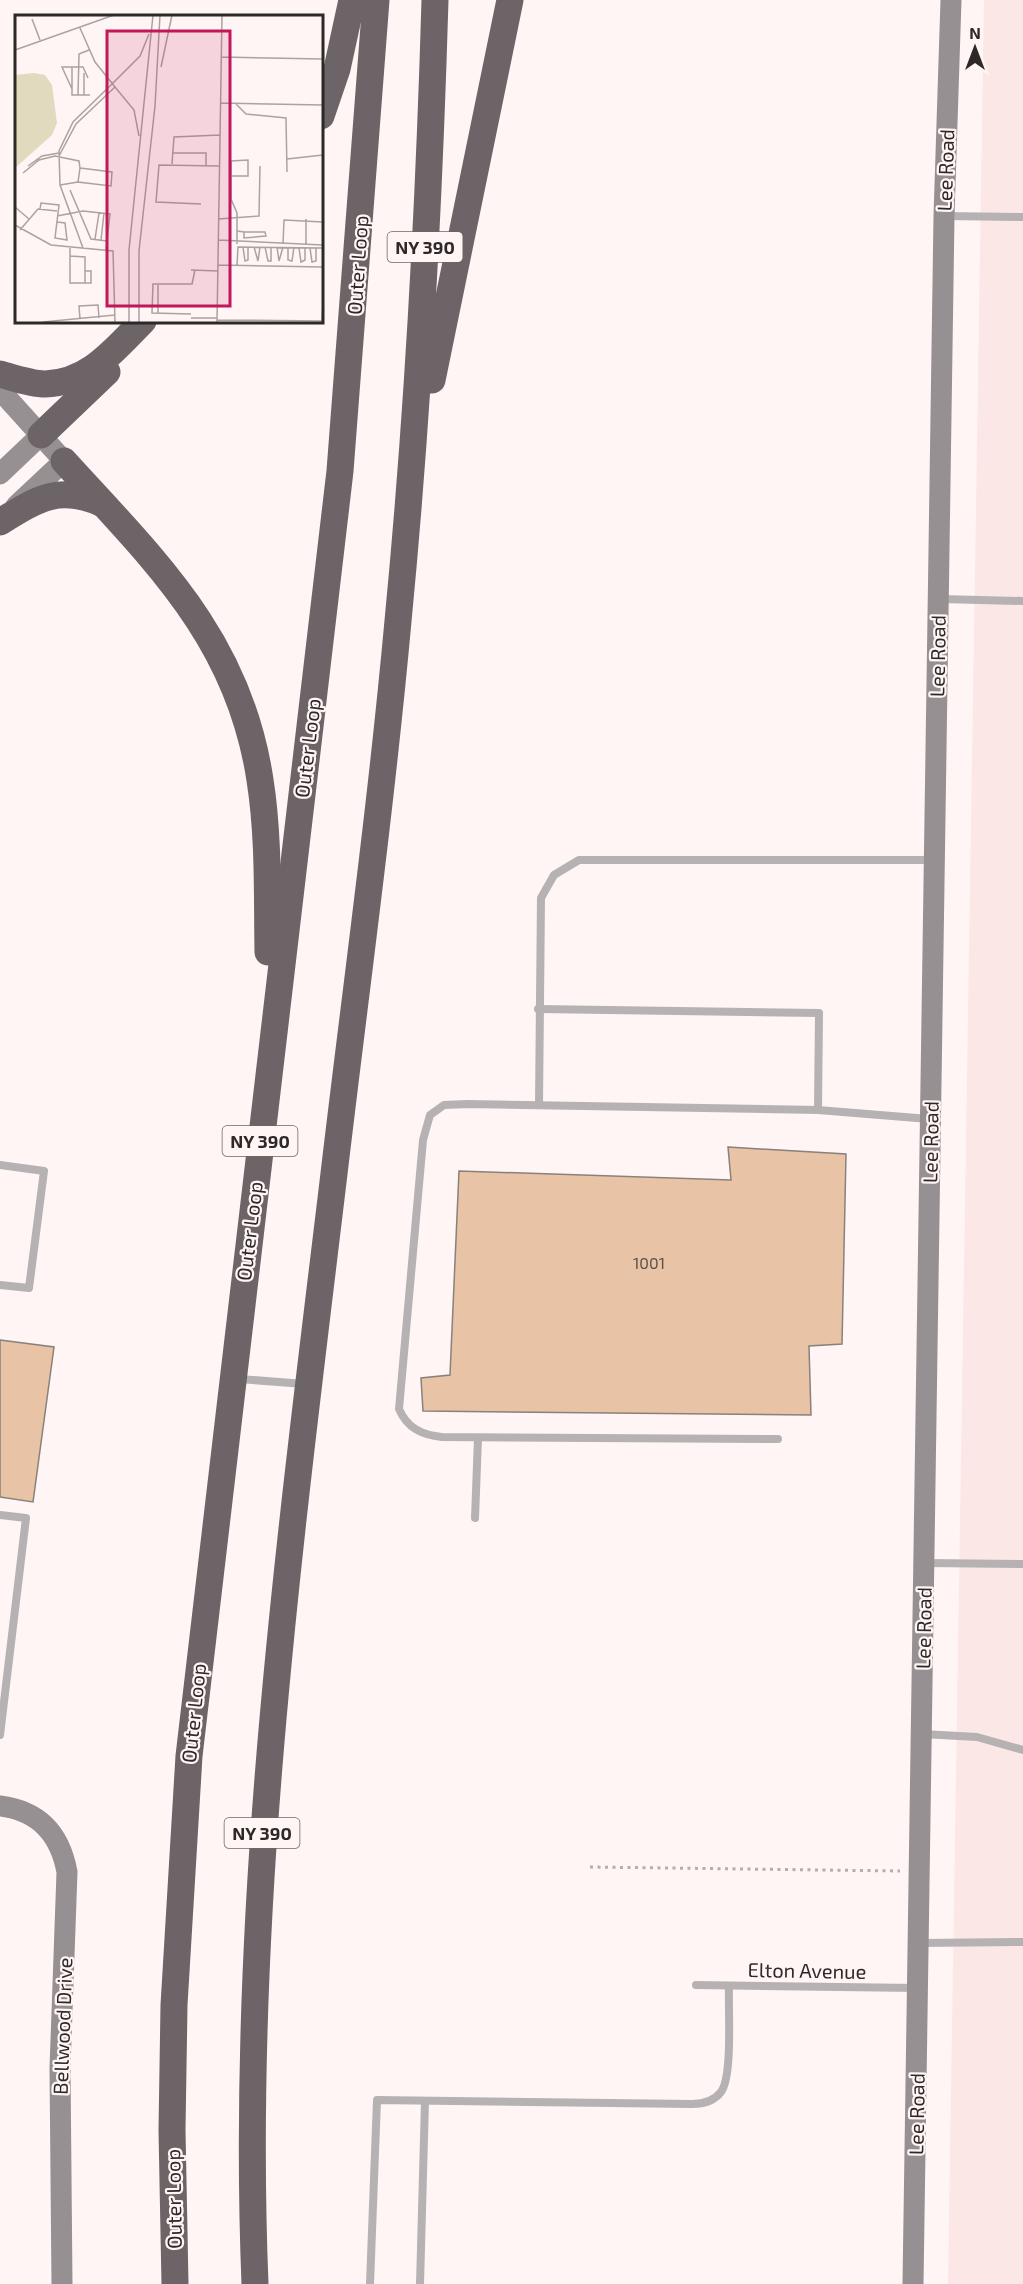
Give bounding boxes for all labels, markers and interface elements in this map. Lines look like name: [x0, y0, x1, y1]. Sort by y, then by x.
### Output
inset map: [15, 15, 322, 322]
north arrow: [945, 18, 1005, 78]
text: N: [969, 23, 981, 42]
street label: Lee Road: [932, 128, 958, 212]
street label: Outer Loop: [342, 214, 372, 316]
road number: NY 390: [388, 232, 462, 262]
street label: Lee Road: [924, 615, 950, 697]
street label: Outer Loop: [289, 697, 325, 799]
street label: Lee Road: [917, 1101, 943, 1183]
road number: NY 390: [222, 1126, 298, 1156]
street label: Outer Loop: [231, 1180, 267, 1282]
house number: 1001: [633, 1253, 665, 1272]
street label: Lee Road: [910, 1587, 936, 1669]
street label: Outer Loop: [176, 1662, 210, 1764]
road number: NY 390: [224, 1818, 300, 1848]
street label: Bellwood Drive: [48, 1957, 76, 2095]
street label: Elton Avenue: [747, 1957, 867, 1983]
street label: Lee Road: [903, 2073, 929, 2155]
street label: Outer Loop: [160, 2149, 186, 2249]

